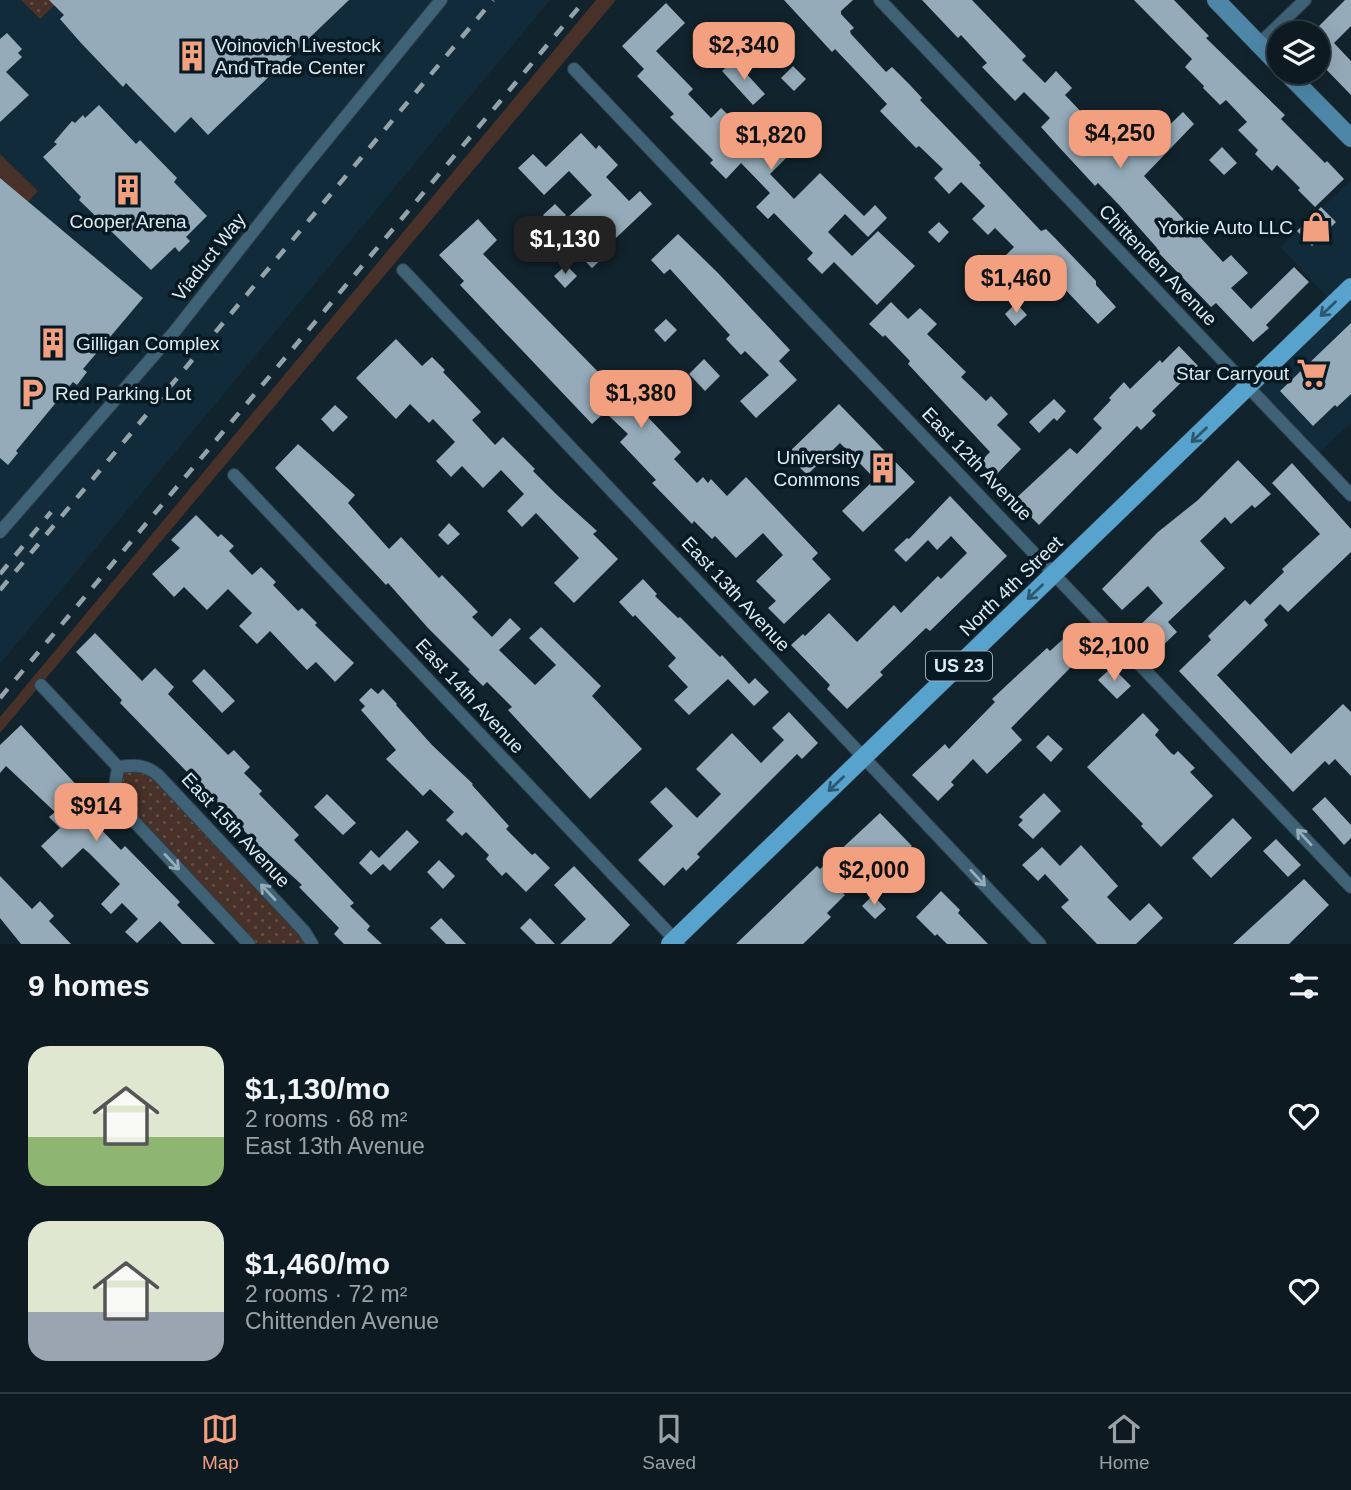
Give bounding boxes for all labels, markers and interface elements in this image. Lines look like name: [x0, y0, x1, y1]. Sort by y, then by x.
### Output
map controls: [1267, 21, 1330, 84]
button: layers: [1267, 21, 1330, 84]
pin: $2,340: [687, 22, 801, 82]
text: $2,340: [709, 32, 779, 58]
place label: Voinovich Livestock And Trade Center: [215, 35, 381, 78]
building icon: Voinovich Livestock And Trade Center: [175, 39, 209, 73]
pin: $4,250: [1063, 110, 1177, 170]
pin: $1,820: [714, 113, 828, 172]
text: $4,250: [1085, 120, 1155, 146]
text: $1,820: [736, 122, 806, 148]
building icon: Cooper Arena: [111, 173, 145, 207]
street label: Chittenden Avenue: [1095, 200, 1221, 330]
street label: Viaduct Way: [168, 209, 250, 305]
shop icon: Yorkie Auto LLC: [1299, 210, 1333, 244]
place label: Cooper Arena: [69, 211, 187, 232]
pin: $1,130: [508, 216, 622, 276]
place label: Yorkie Auto LLC: [1157, 217, 1293, 238]
text: $1,130: [530, 226, 600, 252]
pin: $1,460: [959, 256, 1073, 315]
text: $1,460: [981, 265, 1051, 291]
one-way arrow: [1320, 301, 1337, 318]
building icon: Gilligan Complex: [36, 326, 70, 360]
place label: Gilligan Complex: [76, 333, 220, 354]
supermarket icon: Star Carryout: [1295, 356, 1329, 390]
place label: Star Carryout: [1176, 363, 1290, 384]
pin: $1,380: [584, 370, 698, 430]
parking icon: Red Parking Lot: [15, 376, 49, 410]
text: $1,380: [606, 380, 676, 406]
place label: Red Parking Lot: [55, 383, 192, 404]
street label: East 12th Avenue: [918, 403, 1036, 525]
one-way arrow: [1191, 426, 1208, 443]
place label: University Commons: [773, 447, 860, 490]
building icon: University Commons: [866, 451, 900, 485]
street label: North 4th Street: [955, 531, 1067, 640]
street label: East 13th Avenue: [678, 532, 794, 656]
one-way arrow: [1027, 584, 1044, 601]
pin: $2,100: [1057, 624, 1171, 683]
text: $2,100: [1079, 633, 1149, 659]
street label: East 14th Avenue: [412, 634, 528, 758]
road number: US 23: [926, 652, 992, 680]
street label: East 15th Avenue: [178, 768, 294, 892]
one-way arrow: [828, 776, 845, 793]
pin: $914: [55, 784, 137, 843]
text: $914: [70, 793, 122, 819]
one-way arrow: [1296, 829, 1313, 846]
pin: $2,000: [817, 848, 931, 907]
one-way arrow: [163, 853, 180, 870]
text: $2,000: [839, 857, 909, 883]
one-way arrow: [969, 869, 986, 886]
one-way arrow: [260, 883, 276, 901]
icon: filters: [1285, 967, 1323, 1005]
text: 9 homes: [28, 969, 150, 1002]
text: $1,130/mo: [245, 1072, 390, 1105]
icon: home: [84, 1074, 168, 1158]
icon: heart: [1285, 1097, 1323, 1135]
text: 2 rooms · 68 m²: [245, 1106, 407, 1132]
text: East 13th Avenue: [245, 1133, 425, 1159]
text: $1,460/mo: [245, 1247, 390, 1280]
icon: home: [84, 1249, 168, 1333]
icon: heart: [1285, 1272, 1323, 1310]
text: 2 rooms · 72 m²: [245, 1281, 407, 1307]
text: Chittenden Avenue: [245, 1308, 439, 1334]
tab: Map: [201, 1410, 239, 1474]
tab: Saved: [642, 1410, 696, 1474]
tab: Home: [1099, 1410, 1150, 1474]

